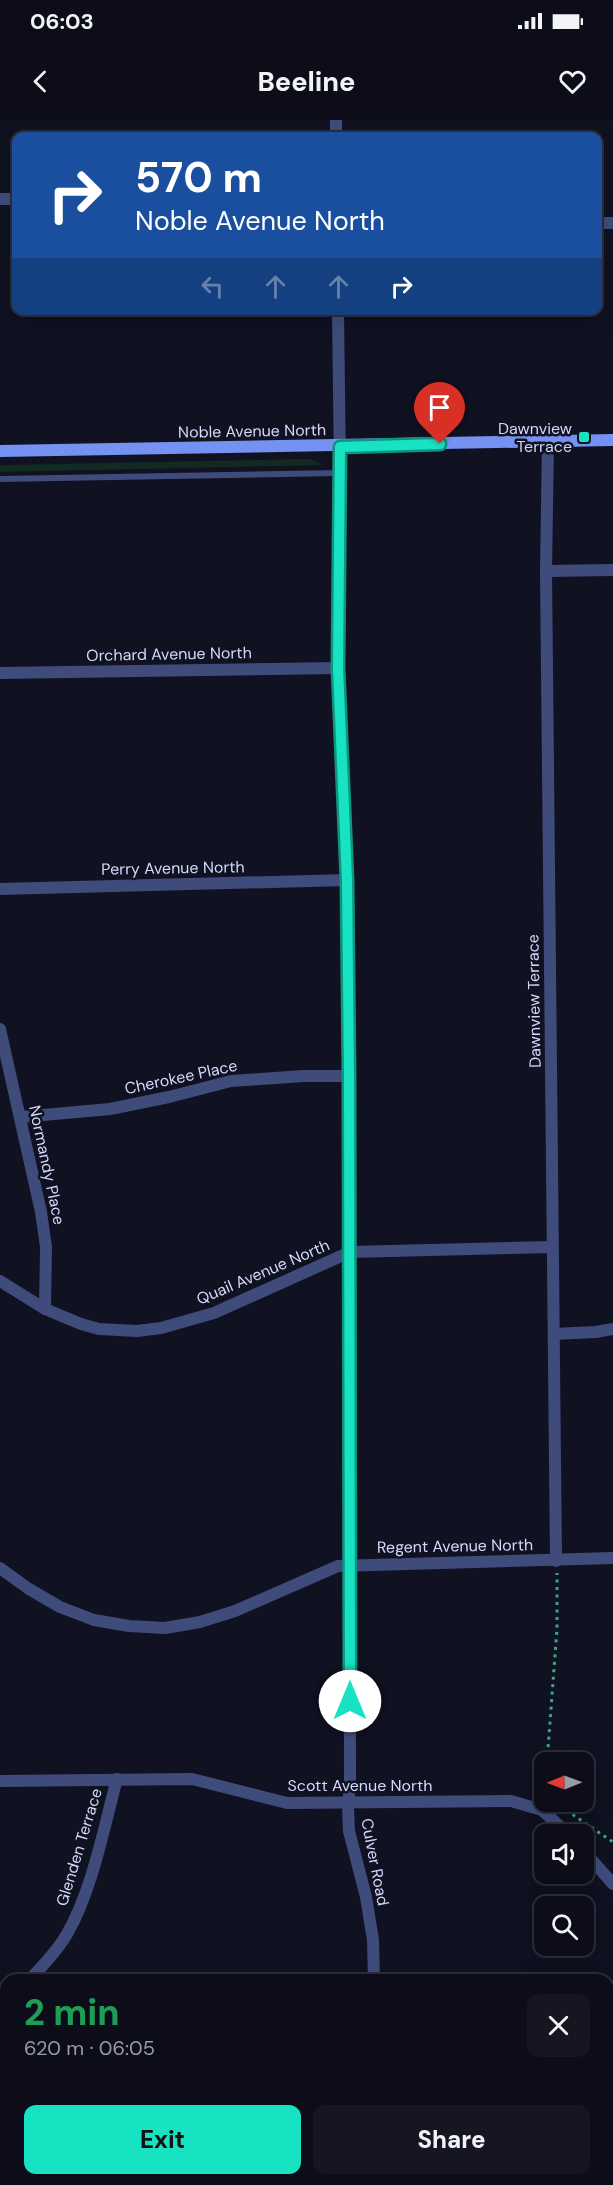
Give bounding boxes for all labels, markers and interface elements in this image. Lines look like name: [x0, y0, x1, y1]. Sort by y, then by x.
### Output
text: 06:03: [30, 7, 94, 36]
text: Beeline: [258, 64, 355, 99]
icon: back: [24, 65, 57, 98]
icon: heart: [556, 65, 589, 98]
text: 570 m: [135, 150, 262, 205]
icon: right: [36, 156, 114, 234]
text: Noble Avenue North: [135, 203, 385, 238]
icon: left: [196, 270, 229, 303]
icon: ahead: [259, 270, 292, 303]
icon: ahead: [322, 270, 355, 303]
icon: right: [385, 270, 418, 303]
pin: [414, 382, 465, 444]
icon: arrive: [423, 391, 456, 424]
place label: Dawnview Terrace: [498, 418, 572, 457]
street label: Noble Avenue North: [178, 419, 326, 443]
marker: Dawnview Terrace: [577, 430, 591, 444]
street label: Orchard Avenue North: [86, 642, 252, 666]
street label: Perry Avenue North: [101, 856, 245, 880]
street label: Dawnview Terrace: [522, 934, 546, 1068]
street label: Cherokee Place: [123, 1055, 239, 1099]
street label: Normandy Place: [24, 1103, 70, 1227]
street label: Quail Avenue North: [193, 1234, 333, 1310]
street label: Regent Avenue North: [377, 1534, 533, 1558]
position arrow: [318, 1669, 382, 1733]
north arrow: [534, 1752, 594, 1812]
map controls: [534, 1752, 594, 1956]
street label: Scott Avenue North: [288, 1775, 432, 1796]
street label: Glenden Terrace: [51, 1786, 107, 1908]
street label: Culver Road: [356, 1816, 394, 1908]
button: sound: [534, 1824, 594, 1884]
button: search: [534, 1896, 594, 1956]
text: 2 min: [24, 1989, 120, 2036]
button: close: [527, 1994, 590, 2057]
text: 620 m · 06:05: [24, 2035, 155, 2061]
button: Exit: [24, 2105, 301, 2174]
button: Share: [313, 2105, 590, 2174]

